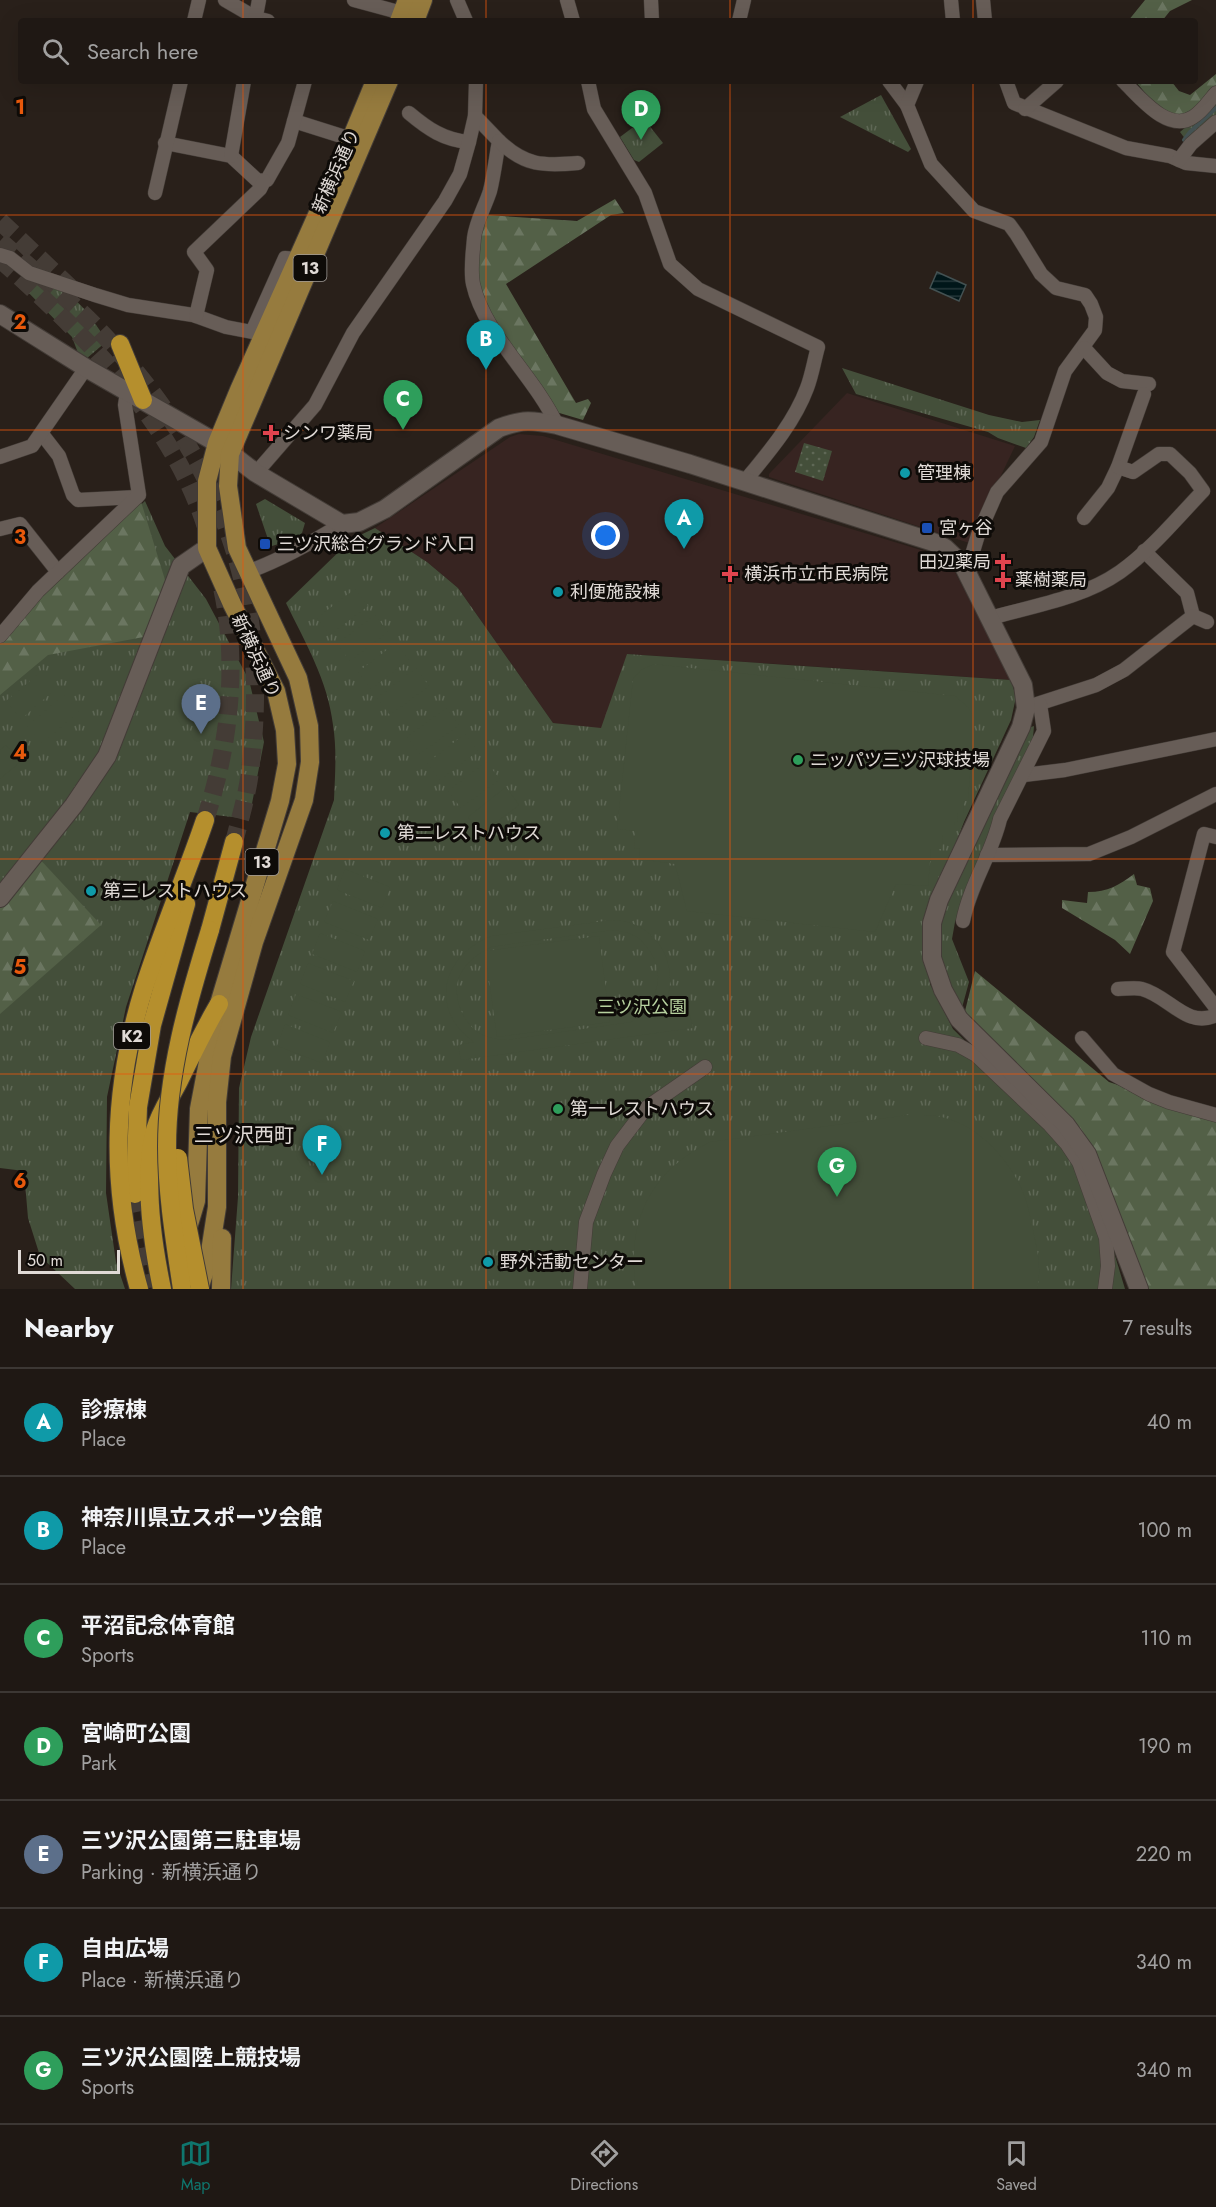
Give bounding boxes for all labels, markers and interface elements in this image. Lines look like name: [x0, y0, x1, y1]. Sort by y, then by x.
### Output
search box: [18, 18, 1198, 84]
icon: search: [39, 35, 72, 68]
text: Search here: [87, 35, 198, 67]
pin: D: [622, 90, 660, 140]
text: 1: [15, 93, 25, 122]
street label: 新横浜通り: [306, 125, 366, 217]
road number: 13: [294, 255, 326, 281]
text: 2: [13, 308, 27, 337]
pin: B: [466, 320, 506, 370]
pin: C: [384, 380, 422, 430]
place label: シンワ薬局: [283, 420, 373, 446]
marker: シンワ薬局: [264, 426, 278, 440]
place label: 管理棟: [917, 460, 971, 486]
marker: 管理棟: [898, 466, 912, 480]
pin: A: [664, 500, 704, 549]
place label: 宮ヶ谷: [939, 515, 993, 541]
your location: [591, 521, 620, 550]
marker: 宮ヶ谷: [920, 521, 934, 535]
text: 3: [14, 523, 26, 552]
place label: 三ツ沢総合グランド入口: [277, 531, 475, 557]
marker: 三ツ沢総合グランド入口: [258, 537, 272, 551]
place label: 田辺薬局: [919, 549, 991, 575]
marker: 田辺薬局: [996, 555, 1010, 569]
place label: 横浜市立市民病院: [744, 561, 888, 587]
marker: 横浜市立市民病院: [721, 565, 739, 583]
place label: 薬樹薬局: [1015, 567, 1087, 593]
marker: 薬樹薬局: [996, 573, 1010, 587]
place label: 利便施設棟: [570, 579, 660, 605]
marker: 利便施設棟: [551, 585, 565, 599]
street label: 新横浜通り: [225, 610, 287, 702]
pin: E: [182, 684, 220, 734]
text: 4: [13, 738, 27, 767]
place label: ニッパツ三ツ沢球技場: [810, 747, 990, 773]
marker: ニッパツ三ツ沢球技場: [791, 753, 805, 767]
place label: 第二レストハウス: [397, 820, 541, 846]
marker: 第二レストハウス: [378, 826, 392, 840]
road number: 13: [246, 849, 278, 875]
place label: 第三レストハウス: [103, 878, 247, 904]
marker: 第三レストハウス: [84, 884, 98, 898]
text: 5: [14, 953, 27, 982]
park label: 三ツ沢公園: [597, 994, 687, 1020]
road number: K2: [114, 1023, 150, 1049]
place label: 第一レストハウス: [570, 1096, 714, 1122]
marker: 第一レストハウス: [551, 1102, 565, 1116]
district label: 三ツ沢西町: [194, 1121, 294, 1150]
pin: F: [302, 1126, 342, 1175]
pin: G: [818, 1148, 856, 1197]
text: 6: [13, 1167, 27, 1196]
scale bar: [18, 1247, 120, 1274]
text: 50 m: [27, 1249, 63, 1272]
place label: 野外活動センター: [500, 1249, 644, 1275]
marker: 野外活動センター: [481, 1255, 495, 1269]
text: Nearby: [24, 1309, 113, 1347]
text: 7 results: [1123, 1314, 1192, 1343]
text: 診療棟: [81, 1393, 147, 1425]
text: A: [36, 1408, 51, 1437]
text: 40 m: [1147, 1408, 1192, 1437]
text: Place: [81, 1425, 126, 1454]
text: 神奈川県立スポーツ会館: [81, 1501, 323, 1533]
text: B: [37, 1516, 50, 1545]
text: 100 m: [1137, 1516, 1192, 1545]
text: Place: [81, 1533, 126, 1562]
text: 平沼記念体育館: [81, 1609, 235, 1641]
text: C: [36, 1624, 51, 1653]
text: 110 m: [1140, 1624, 1192, 1653]
text: Sports: [81, 1641, 134, 1670]
text: 宮崎町公園: [81, 1717, 191, 1749]
text: D: [36, 1732, 51, 1761]
text: 190 m: [1138, 1732, 1192, 1761]
text: Park: [81, 1749, 117, 1778]
text: 三ツ沢公園第三駐車場: [81, 1824, 301, 1856]
text: E: [37, 1840, 50, 1869]
text: 220 m: [1136, 1840, 1192, 1869]
text: Parking · 新横浜通り: [81, 1858, 262, 1887]
text: 自由広場: [81, 1932, 169, 1964]
text: F: [38, 1948, 49, 1977]
text: 340 m: [1136, 1948, 1192, 1977]
text: Place · 新横浜通り: [81, 1966, 244, 1995]
text: 三ツ沢公園陸上競技場: [81, 2041, 301, 2073]
text: G: [35, 2056, 52, 2085]
text: 340 m: [1136, 2056, 1192, 2085]
text: Sports: [81, 2073, 134, 2102]
tab: Map: [179, 2137, 212, 2196]
tab: Directions: [570, 2137, 638, 2196]
tab: Saved: [996, 2137, 1037, 2196]

